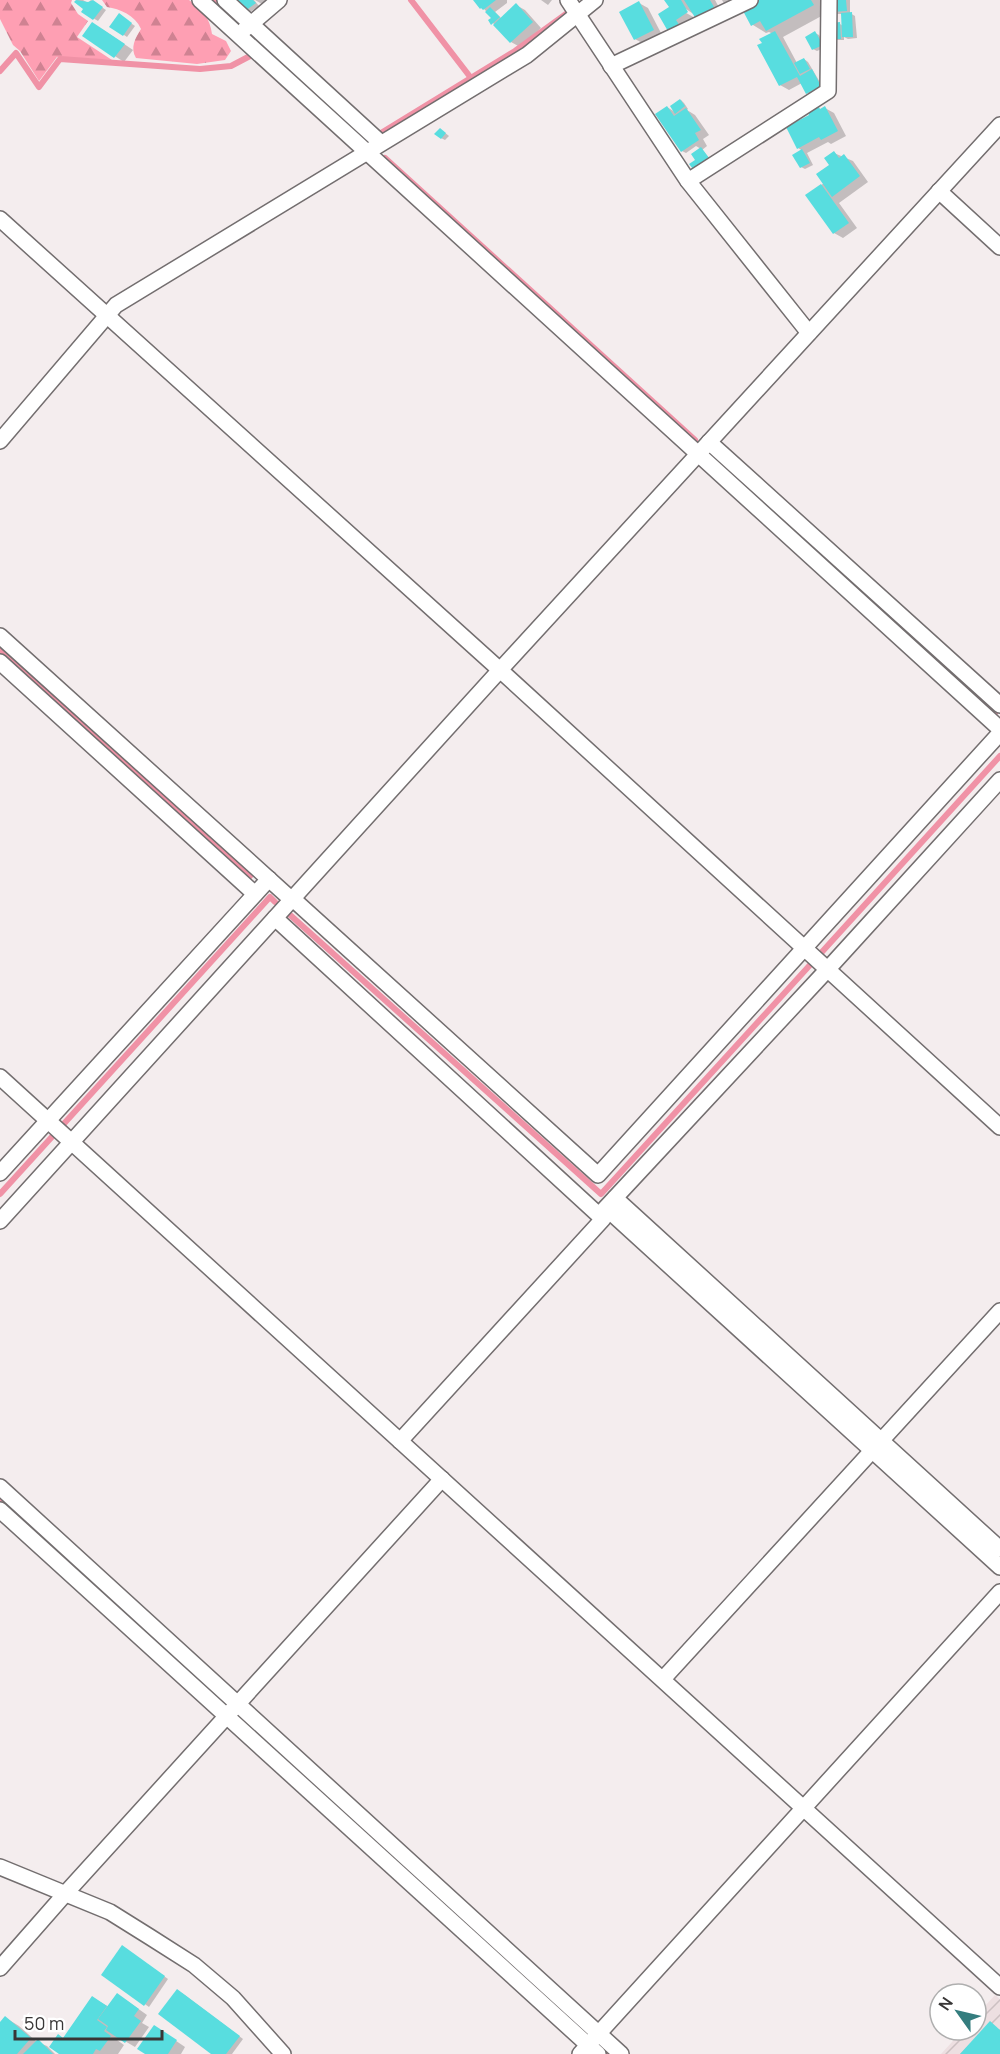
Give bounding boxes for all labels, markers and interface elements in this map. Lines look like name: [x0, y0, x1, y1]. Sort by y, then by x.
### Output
north arrow: [928, 1982, 988, 2042]
text: N: [933, 1993, 958, 2015]
scale bar: [15, 2003, 162, 2041]
text: 50 m: [24, 2011, 64, 2035]

